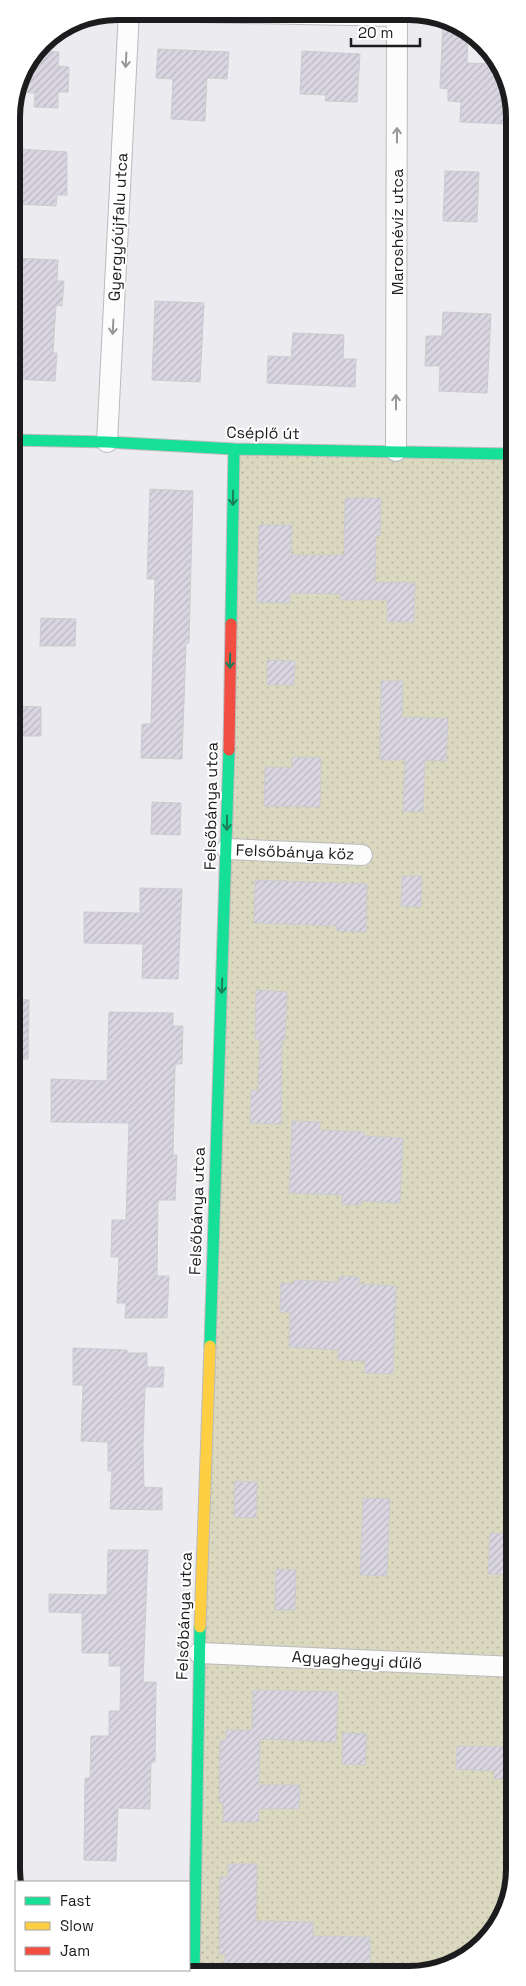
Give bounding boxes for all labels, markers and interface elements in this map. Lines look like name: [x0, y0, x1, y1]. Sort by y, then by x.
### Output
scale bar: [351, 15, 420, 47]
text: 20 m: [358, 23, 393, 42]
one-way arrow: [122, 52, 131, 68]
one-way arrow: [392, 127, 402, 143]
street label: Gyergyóújfalu utca: [104, 152, 132, 302]
street label: Maroshévíz utca: [387, 169, 408, 295]
one-way arrow: [108, 319, 117, 335]
one-way arrow: [391, 394, 401, 410]
street label: Cséplő út: [226, 422, 300, 444]
one-way arrow: [229, 490, 238, 506]
one-way arrow: [226, 652, 235, 668]
street label: Felsőbánya utca: [199, 742, 223, 870]
one-way arrow: [222, 814, 232, 831]
street label: Felsőbánya köz: [235, 839, 355, 865]
one-way arrow: [217, 977, 226, 993]
street label: Felsőbánya utca: [184, 1147, 210, 1275]
street label: Felsőbánya utca: [171, 1552, 197, 1680]
street label: Agyaghegyi dűlő: [291, 1646, 423, 1674]
legend: [15, 1881, 190, 1971]
text: Fast: [60, 1891, 91, 1910]
text: Slow: [60, 1916, 94, 1935]
text: Jam: [60, 1941, 90, 1960]

